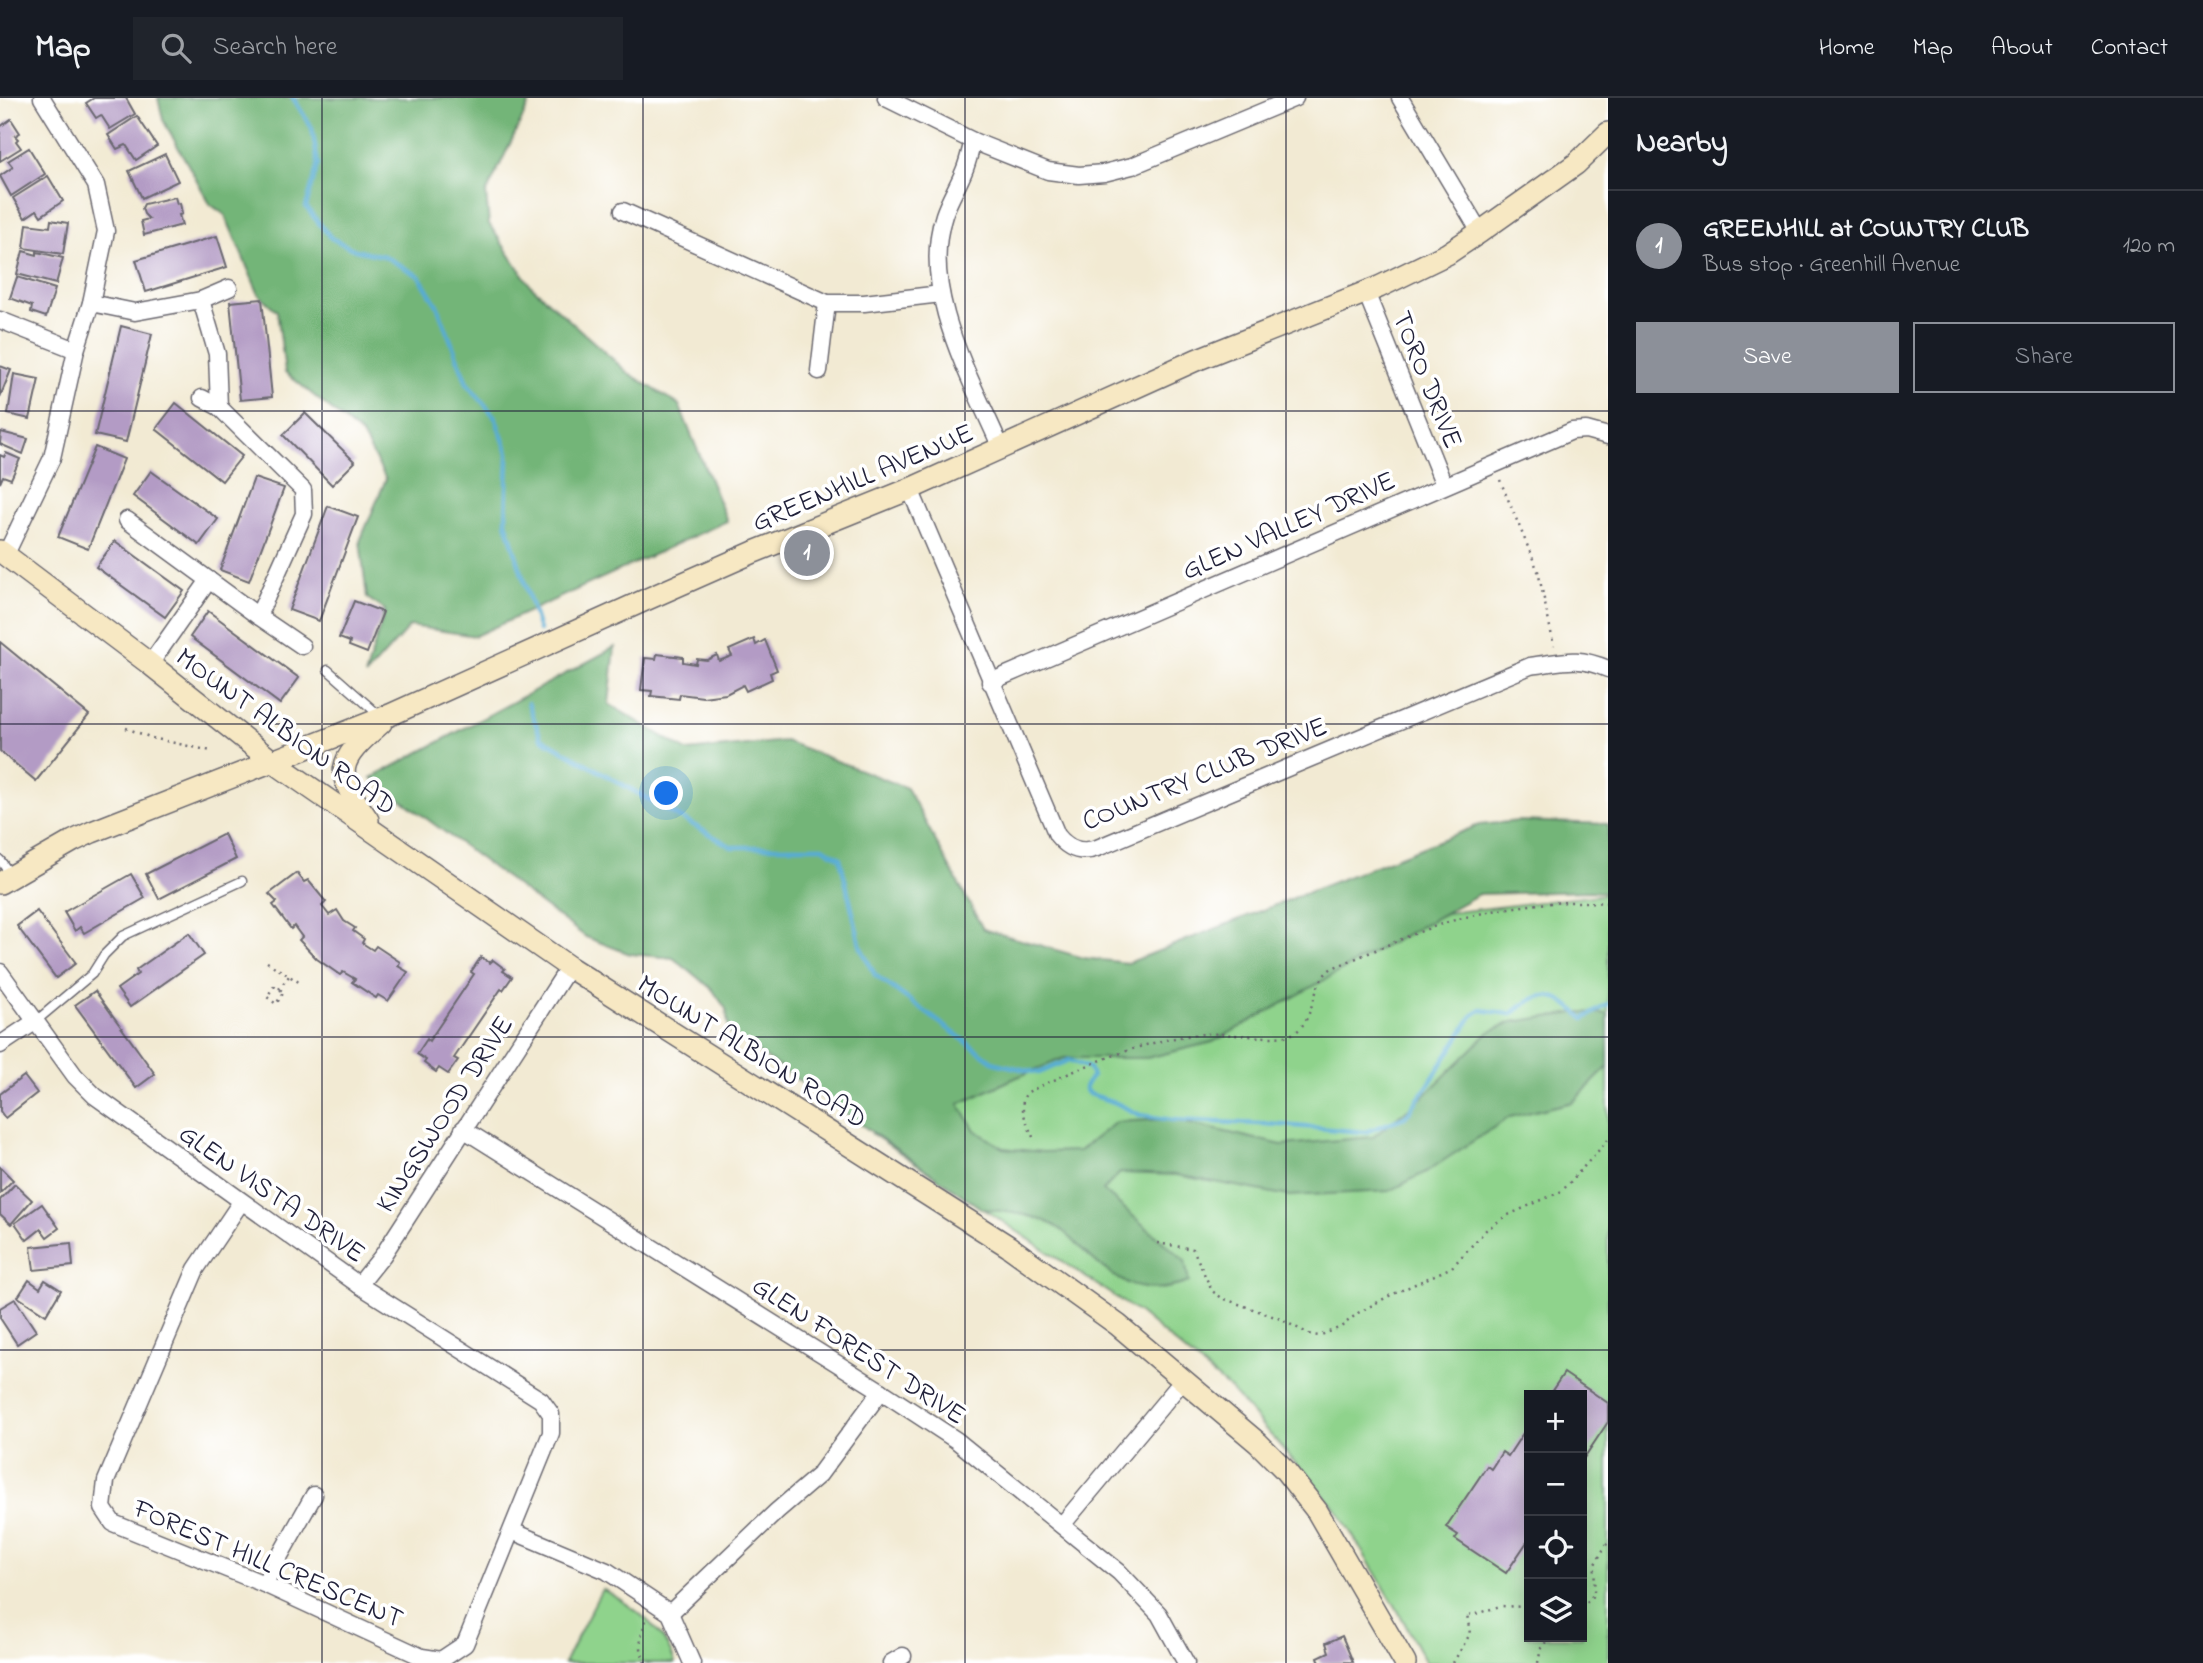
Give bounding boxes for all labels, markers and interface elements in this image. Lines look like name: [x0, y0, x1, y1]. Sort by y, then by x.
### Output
search box: [133, 17, 623, 80]
text: Map: [35, 24, 91, 72]
icon: search: [157, 29, 195, 67]
text: Search here: [213, 29, 337, 67]
text: Home: [1819, 31, 1875, 66]
text: Map: [1913, 31, 1953, 66]
text: About: [1991, 31, 2053, 66]
text: Contact: [2091, 31, 2168, 66]
text: Nearby: [1636, 122, 1728, 166]
text: GREENHILL at COUNTRY CLUB: [1703, 211, 2029, 249]
text: 1: [1655, 230, 1663, 263]
text: 120 m: [2123, 230, 2175, 263]
text: Bus stop · Greenhill Avenue: [1703, 249, 1960, 282]
street label: TORO DRIVE: [1380, 305, 1472, 455]
button: Save: [1636, 322, 1899, 393]
button: Share: [1913, 322, 2175, 393]
street label: GREENHILL AVENUE: [746, 414, 981, 544]
street label: GLEN VALLEY DRIVE: [1176, 462, 1403, 593]
pin: 1: [784, 527, 830, 579]
street label: MOUNT ALBION ROAD: [166, 639, 404, 827]
street label: COUNTRY CLUB DRIVE: [1077, 707, 1334, 843]
your location: [649, 776, 683, 810]
street label: MOUNT ALBION ROAD: [628, 966, 874, 1140]
street label: KINGSWOOD DRIVE: [367, 1008, 525, 1222]
street label: GLEN VISTA DRIVE: [169, 1115, 373, 1275]
street label: GLEN FOREST DRIVE: [743, 1267, 973, 1437]
map controls: [1524, 1390, 1587, 1642]
button: +: [1524, 1390, 1587, 1453]
button: −: [1524, 1453, 1587, 1516]
street label: FOREST HILL CRESCENT: [125, 1489, 409, 1641]
button: locate: [1524, 1516, 1587, 1579]
button: layers: [1524, 1579, 1587, 1642]

